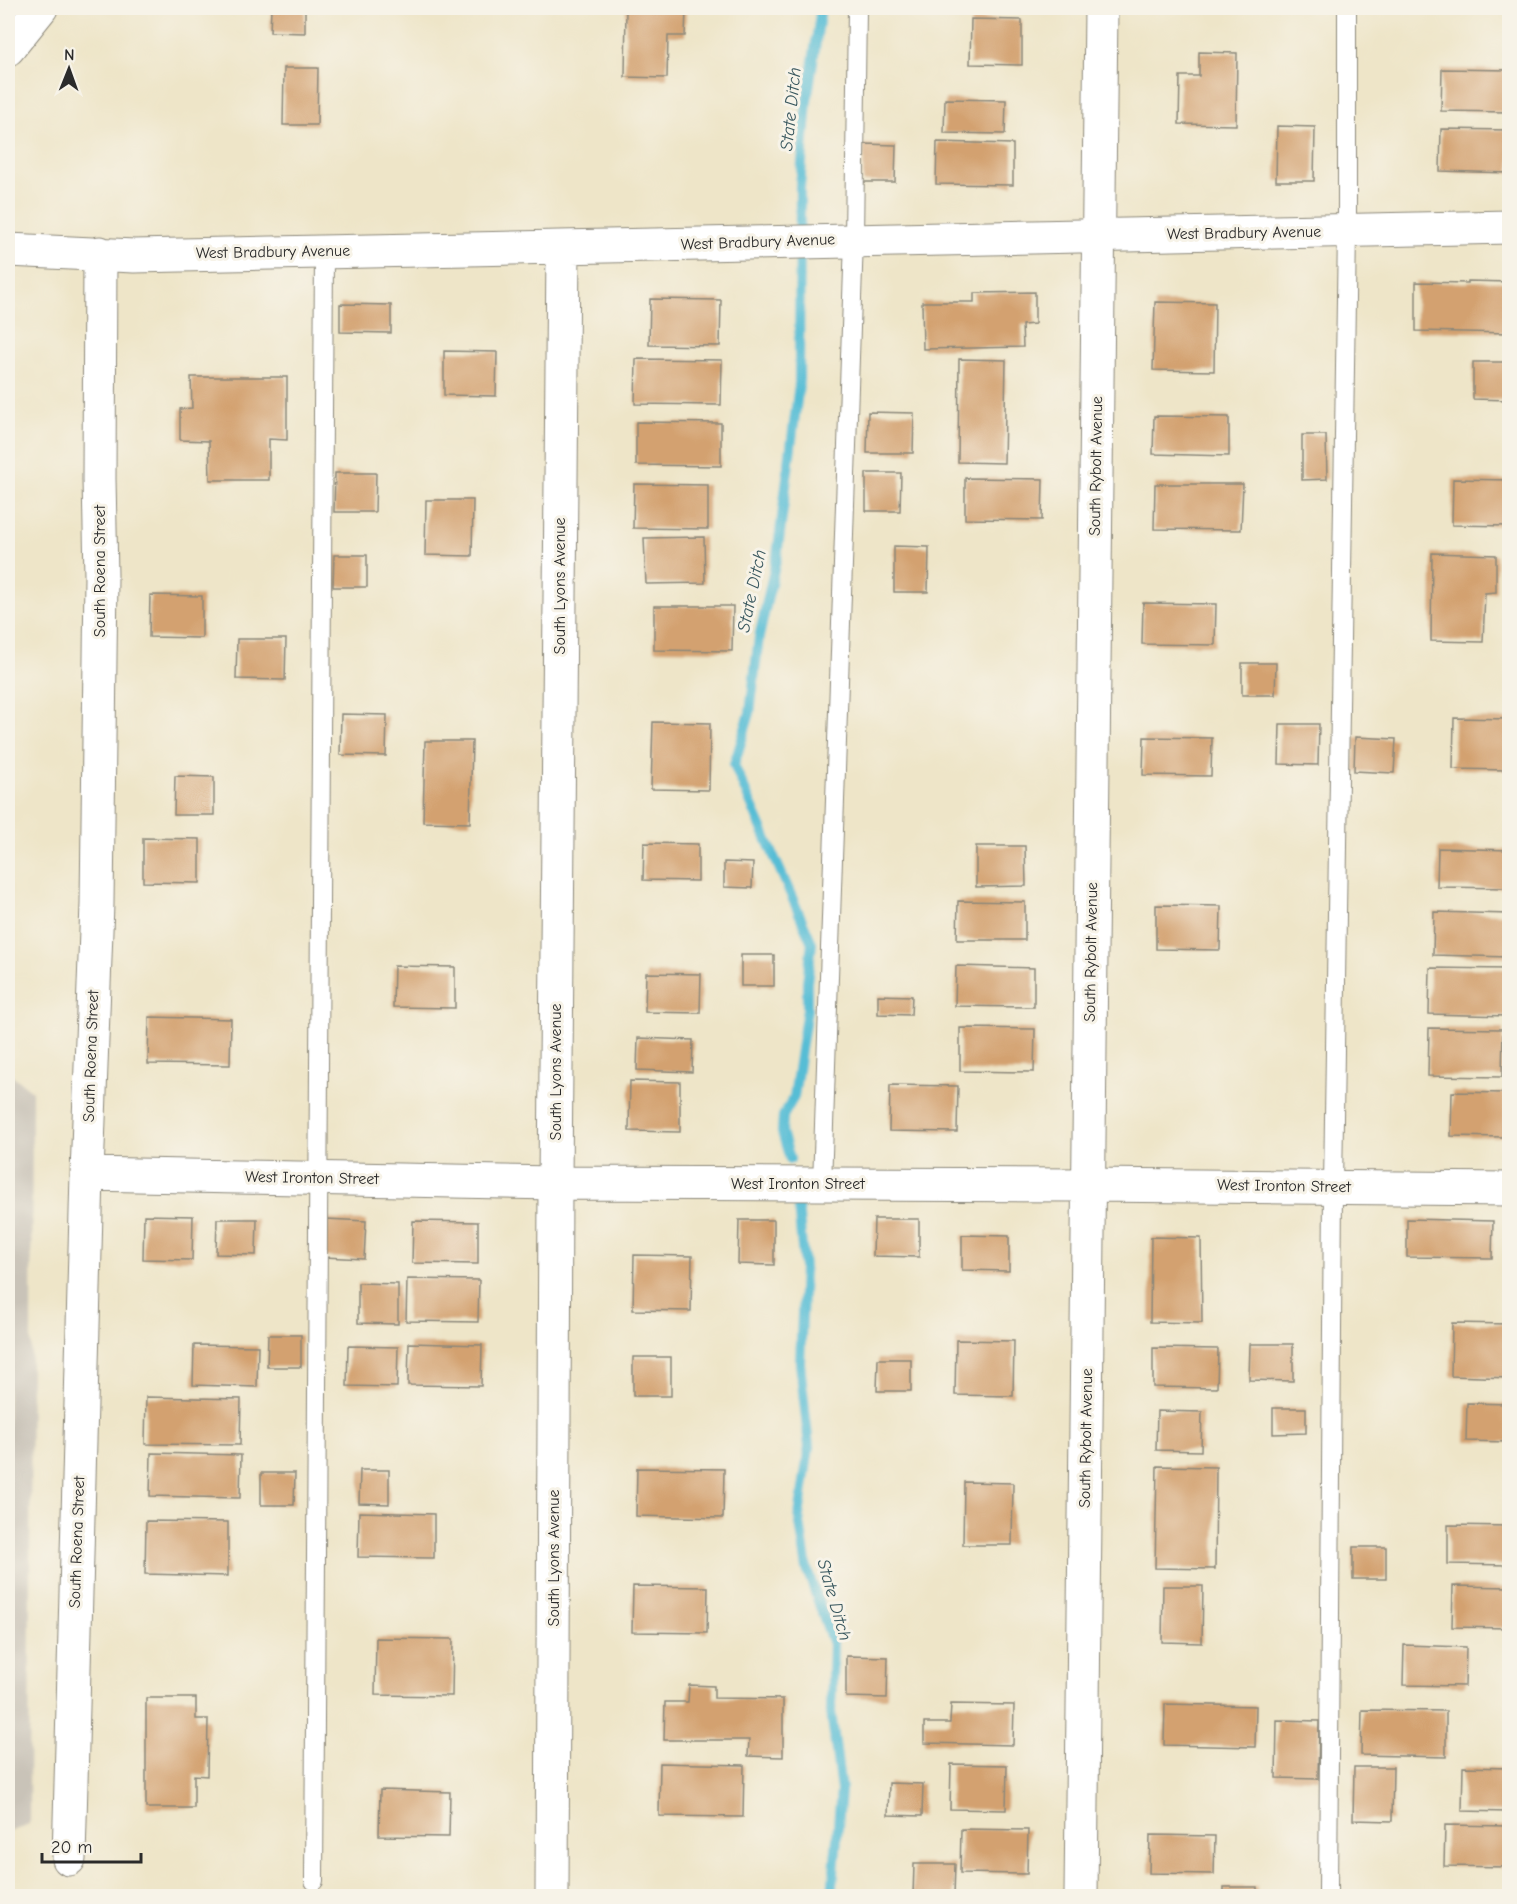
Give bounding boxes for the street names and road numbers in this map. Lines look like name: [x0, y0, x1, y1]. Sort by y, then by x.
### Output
street label: West Bradbury Avenue: [1167, 223, 1321, 243]
street label: West Bradbury Avenue: [681, 230, 835, 254]
street label: West Bradbury Avenue: [196, 242, 350, 262]
street label: South Rybolt Avenue: [1086, 396, 1106, 536]
street label: South Roena Street: [91, 504, 109, 637]
street label: South Lyons Avenue: [551, 518, 569, 654]
street label: South Rybolt Avenue: [1081, 882, 1101, 1022]
street label: South Roena Street: [80, 989, 102, 1122]
street label: South Lyons Avenue: [547, 1004, 565, 1140]
street label: West Ironton Street: [245, 1168, 380, 1188]
street label: West Ironton Street: [731, 1175, 865, 1193]
street label: West Ironton Street: [1217, 1176, 1352, 1196]
street label: South Rybolt Avenue: [1076, 1368, 1096, 1508]
street label: South Roena Street: [66, 1475, 88, 1608]
street label: South Lyons Avenue: [545, 1490, 563, 1626]

